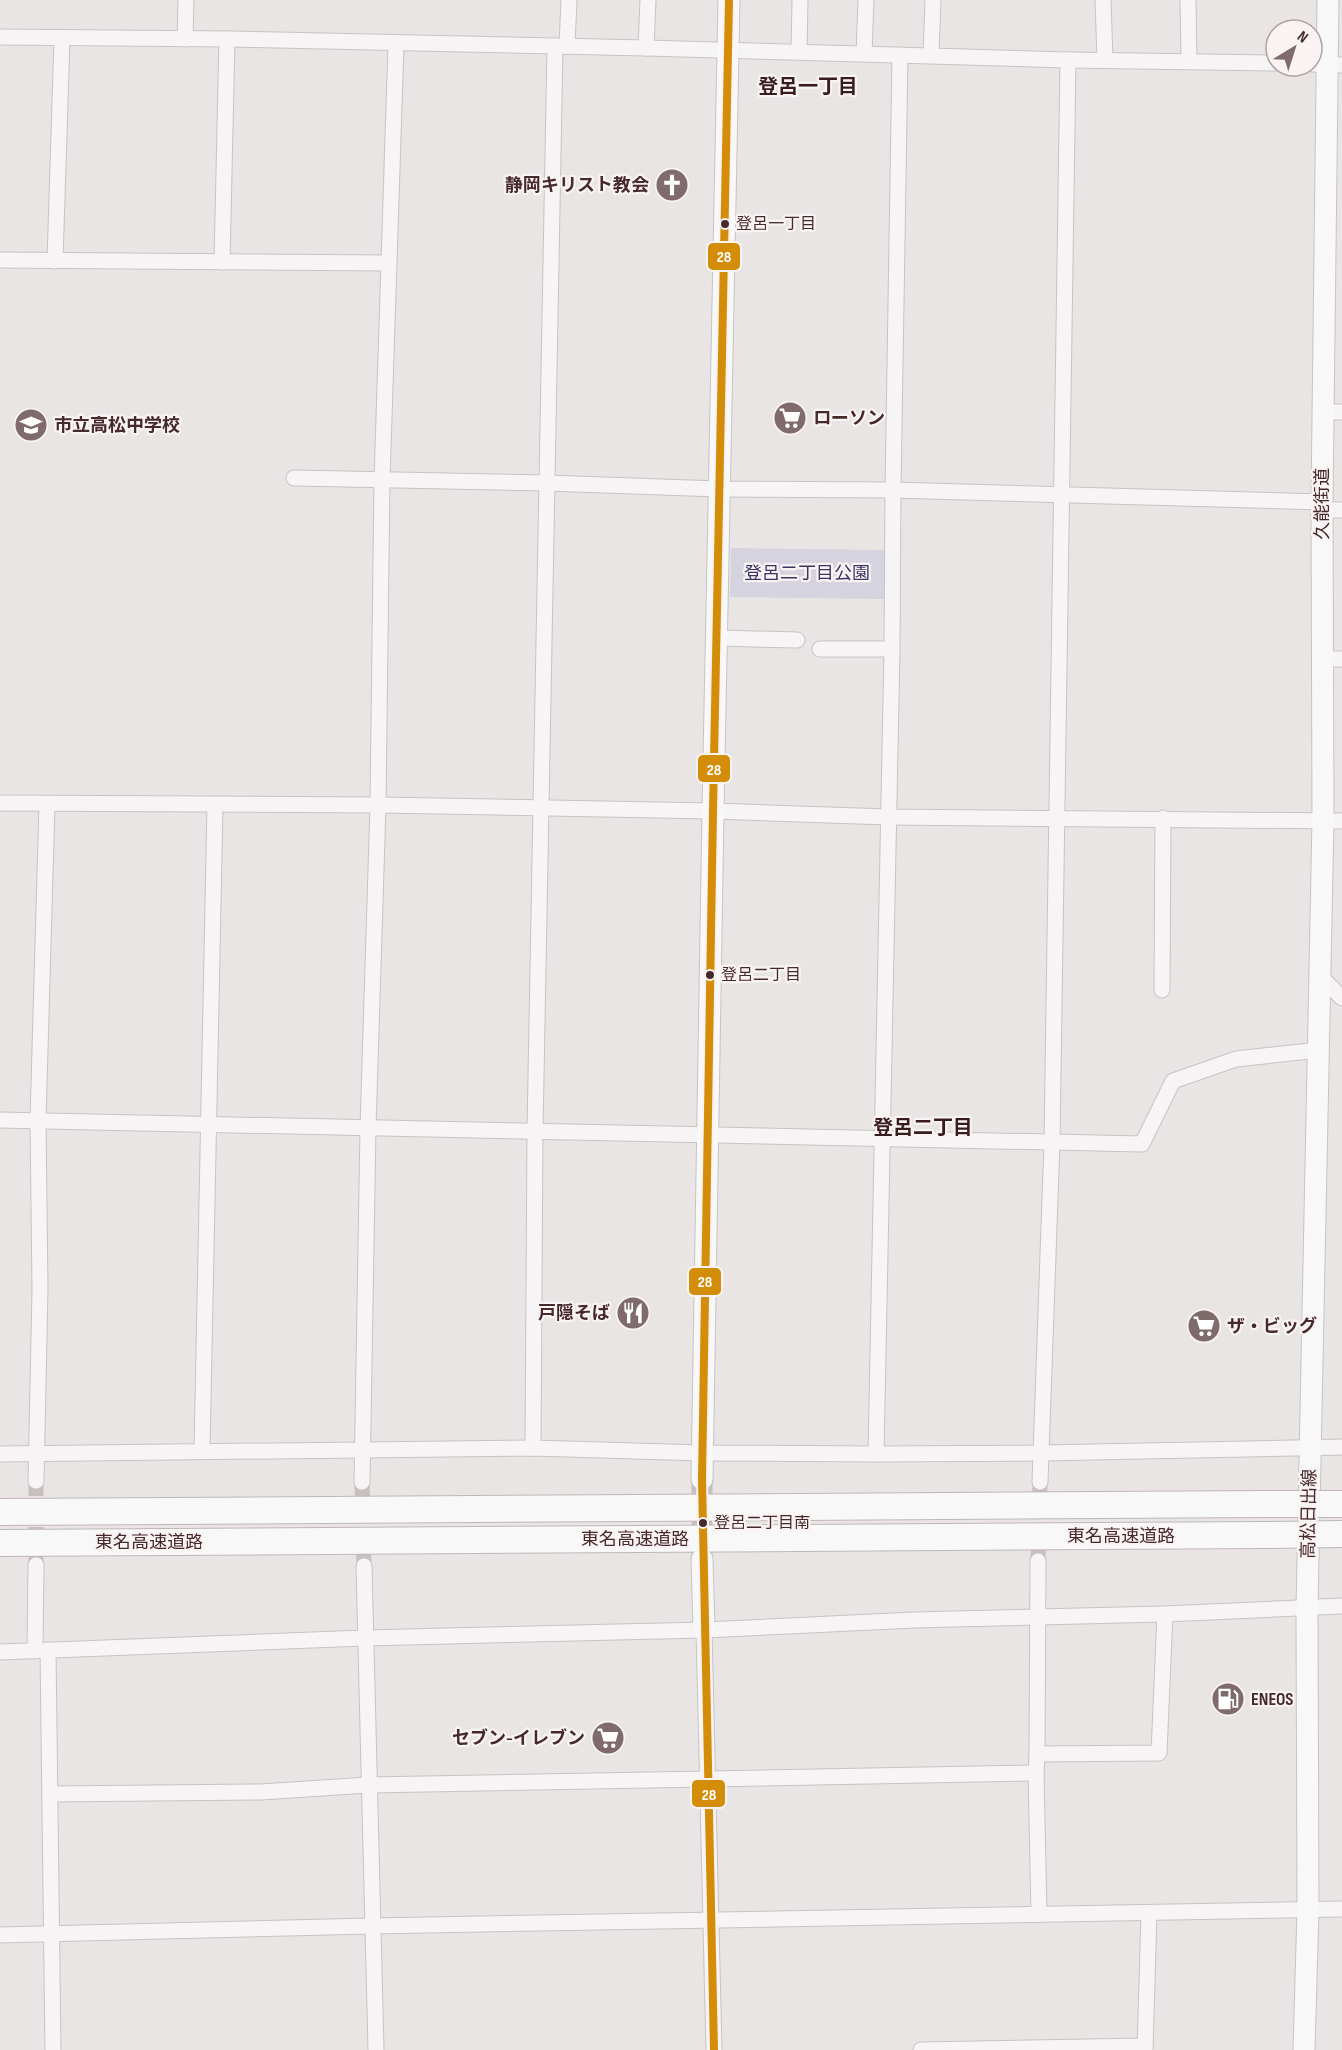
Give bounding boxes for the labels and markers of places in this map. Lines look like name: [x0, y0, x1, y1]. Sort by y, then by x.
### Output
church icon: 静岡キリスト教会: [654, 167, 690, 203]
place label: 静岡キリスト教会: [505, 175, 649, 196]
place label: 登呂一丁目: [736, 215, 816, 234]
marker: 登呂一丁目: [719, 218, 731, 230]
supermarket icon: ローソン: [772, 400, 808, 436]
school or university icon: 市立高松中学校: [13, 407, 49, 443]
place label: ローソン: [813, 408, 885, 429]
place label: 市立高松中学校: [54, 415, 180, 436]
place label: 登呂二丁目: [721, 966, 801, 985]
marker: 登呂二丁目: [704, 969, 716, 981]
restaurant icon: 戸隠そば: [615, 1295, 651, 1331]
place label: 戸隠そば: [538, 1303, 610, 1324]
supermarket icon: ザ・ビッグ: [1186, 1308, 1222, 1344]
place label: ザ・ビッグ: [1227, 1316, 1317, 1337]
place label: 登呂二丁目南: [714, 1514, 810, 1533]
marker: 登呂二丁目南: [697, 1517, 709, 1529]
fuel station icon: ENEOS: [1210, 1681, 1246, 1717]
place label: ENEOS: [1251, 1689, 1293, 1710]
supermarket icon: セブン-イレブン: [590, 1720, 626, 1756]
place label: セブン-イレブン: [452, 1728, 585, 1749]

